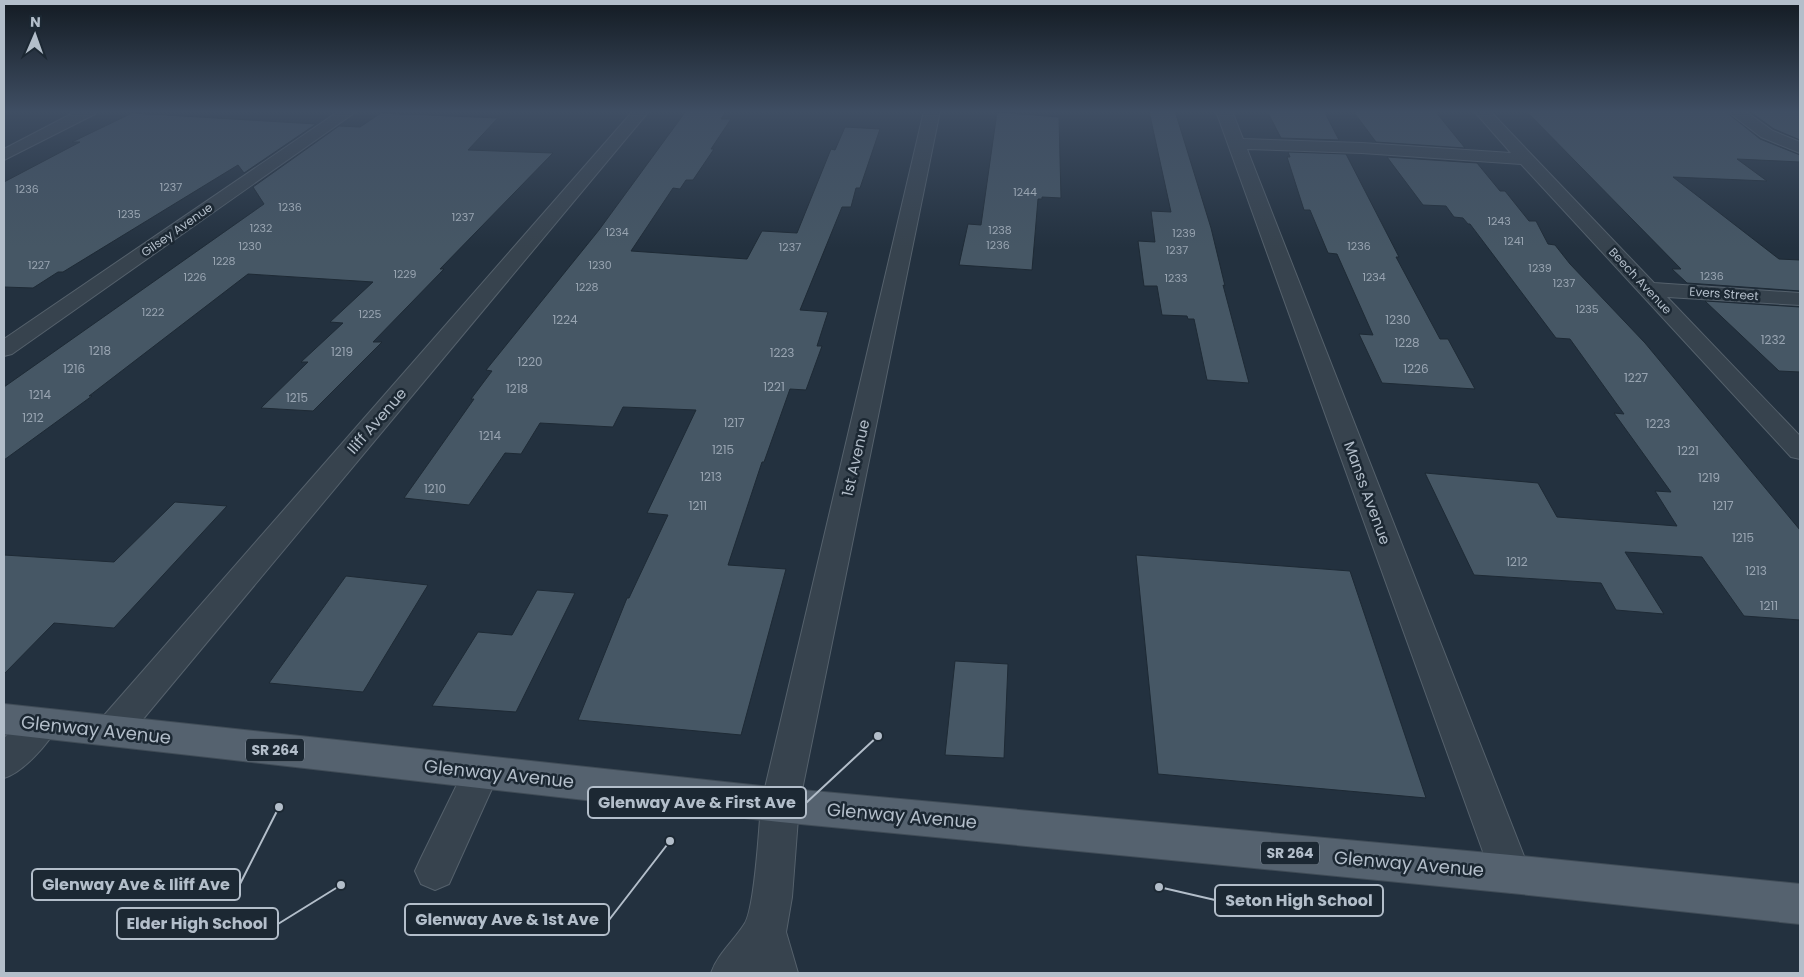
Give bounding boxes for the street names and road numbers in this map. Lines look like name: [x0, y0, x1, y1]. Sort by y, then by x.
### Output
street label: Gilsey Avenue: [137, 199, 216, 261]
street label: Beech Avenue: [1605, 244, 1676, 318]
street label: Evers Street: [1689, 283, 1759, 304]
street label: Iliff Avenue: [342, 383, 411, 458]
street label: 1st Avenue: [836, 417, 875, 498]
street label: Manss Avenue: [1339, 438, 1396, 547]
street label: Glenway Avenue: [20, 709, 172, 750]
road number: SR 264: [246, 738, 304, 762]
street label: Glenway Avenue: [423, 753, 575, 794]
street label: Glenway Avenue: [826, 796, 978, 835]
road number: SR 264: [1261, 841, 1319, 864]
street label: Glenway Avenue: [1333, 844, 1485, 883]

